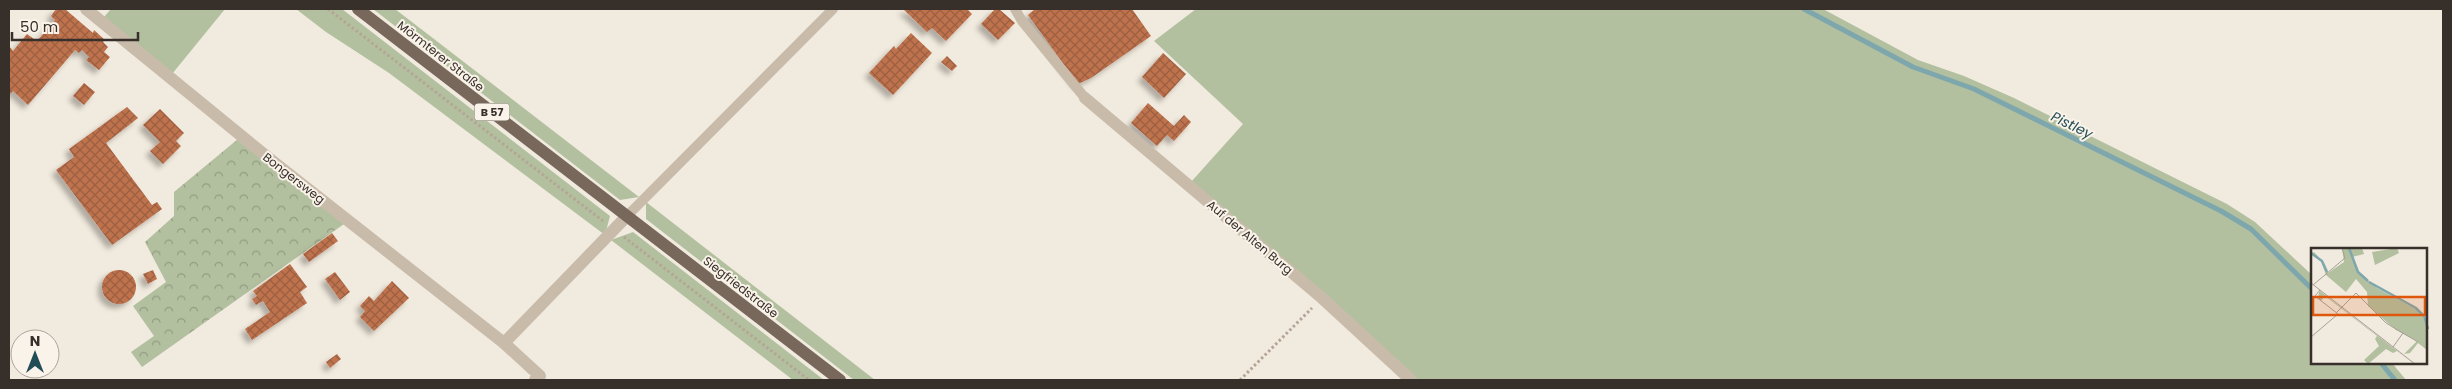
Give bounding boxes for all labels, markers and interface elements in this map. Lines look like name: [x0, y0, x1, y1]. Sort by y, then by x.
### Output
scale bar: [12, 10, 139, 42]
text: 50 m: [20, 16, 58, 37]
street label: Mörmterer Straße: [394, 17, 488, 95]
road number: B 57: [474, 104, 510, 120]
water label: Pistley: [2048, 106, 2097, 144]
street label: Bongersweg: [259, 148, 329, 208]
street label: Auf der Alten Burg: [1203, 196, 1297, 278]
inset map: [2311, 248, 2427, 364]
street label: Siegfriedstraße: [700, 252, 782, 322]
north arrow: [10, 329, 60, 379]
text: N: [30, 331, 40, 351]

